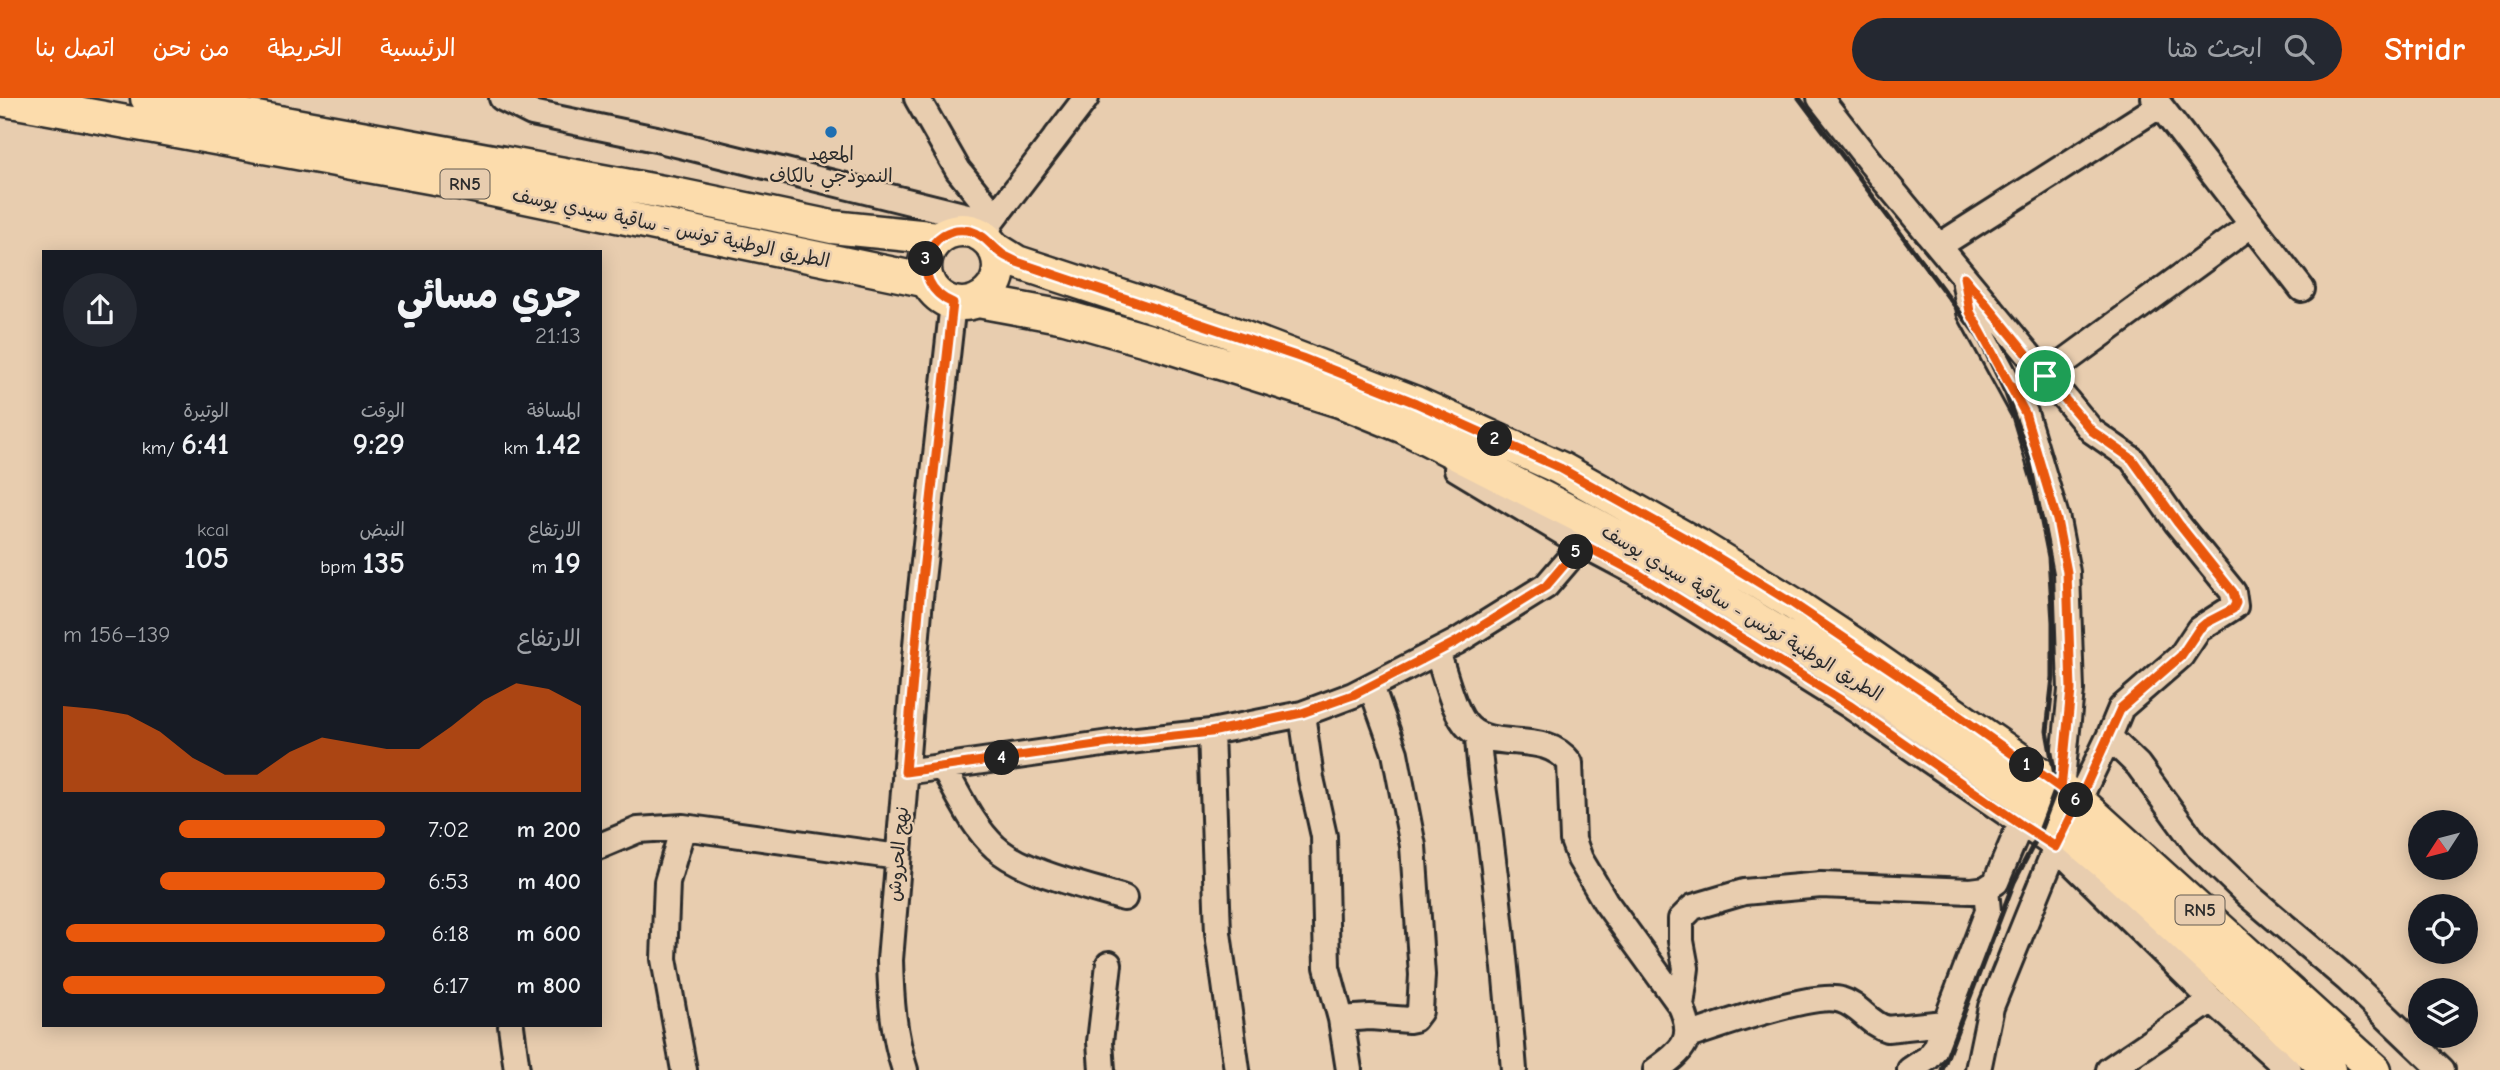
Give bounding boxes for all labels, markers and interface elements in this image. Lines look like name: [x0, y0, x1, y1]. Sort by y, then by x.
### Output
search box: [1852, 18, 2342, 81]
icon: search: [2280, 30, 2318, 68]
text: Stridr: [2384, 30, 2465, 68]
text: اتصل بنا: [35, 34, 115, 62]
text: من نحن: [153, 34, 229, 62]
text: الخريطة: [267, 34, 342, 62]
text: الرئيسية: [380, 34, 456, 62]
text: ابحث هنا: [2167, 34, 2262, 64]
marker: المعهد النموذجي بالكاف: [823, 124, 839, 140]
place label: المعهد النموذجي بالكاف: [769, 143, 893, 192]
road number: RN5: [440, 170, 490, 198]
street label: الطريق الوطنية تونس - ساقية سيدي يوسف: [510, 184, 832, 275]
pin: 3: [908, 242, 944, 276]
text: 3: [921, 247, 930, 269]
button: share: [63, 273, 137, 347]
text: جري مسائي: [397, 274, 581, 318]
text: 21:13: [535, 322, 581, 349]
pin: [2015, 346, 2075, 406]
icon: arrive: [2026, 357, 2064, 395]
text: الوتيرة: [183, 400, 229, 422]
text: الوقت: [361, 400, 405, 422]
text: المسافة: [527, 400, 581, 422]
pin: 2: [1478, 422, 1512, 456]
text: 6:41: [181, 427, 229, 462]
text: 9:29: [352, 427, 405, 462]
text: 1.42: [535, 427, 581, 462]
text: 2: [1490, 427, 1499, 449]
text: /km: [142, 437, 181, 459]
text: km: [503, 437, 535, 459]
text: kcal: [197, 519, 229, 541]
text: النبض: [360, 519, 405, 541]
text: الارتفاع: [528, 519, 581, 541]
street label: الطريق الوطنية تونس - ساقية سيدي يوسف: [1596, 520, 1887, 709]
pin: 5: [1558, 534, 1594, 570]
text: 5: [1570, 540, 1581, 562]
text: 105: [184, 541, 229, 576]
text: 135: [362, 546, 405, 581]
text: 19: [554, 546, 581, 581]
text: bpm: [320, 556, 362, 578]
text: m: [531, 556, 554, 578]
text: 139–156 m: [63, 621, 171, 648]
text: الارتفاع: [517, 625, 581, 652]
pin: 4: [984, 740, 1020, 776]
text: 4: [997, 746, 1006, 768]
pin: 1: [2010, 748, 2044, 782]
text: 1: [2023, 753, 2030, 775]
pin: 6: [2058, 782, 2094, 818]
text: 6: [2071, 788, 2080, 810]
street label: نهج الحروش: [883, 806, 914, 903]
north arrow: [2408, 810, 2478, 880]
map controls: [2408, 810, 2478, 1048]
text: 7:02: [428, 816, 469, 843]
text: 200 m: [517, 816, 581, 843]
text: 6:53: [428, 868, 469, 895]
text: 400 m: [517, 868, 581, 895]
button: locate: [2408, 894, 2478, 964]
road number: RN5: [2176, 896, 2224, 924]
text: 6:18: [431, 920, 469, 947]
text: 600 m: [516, 920, 581, 947]
text: 6:17: [432, 972, 469, 999]
text: 800 m: [516, 972, 581, 999]
button: layers: [2408, 978, 2478, 1048]

